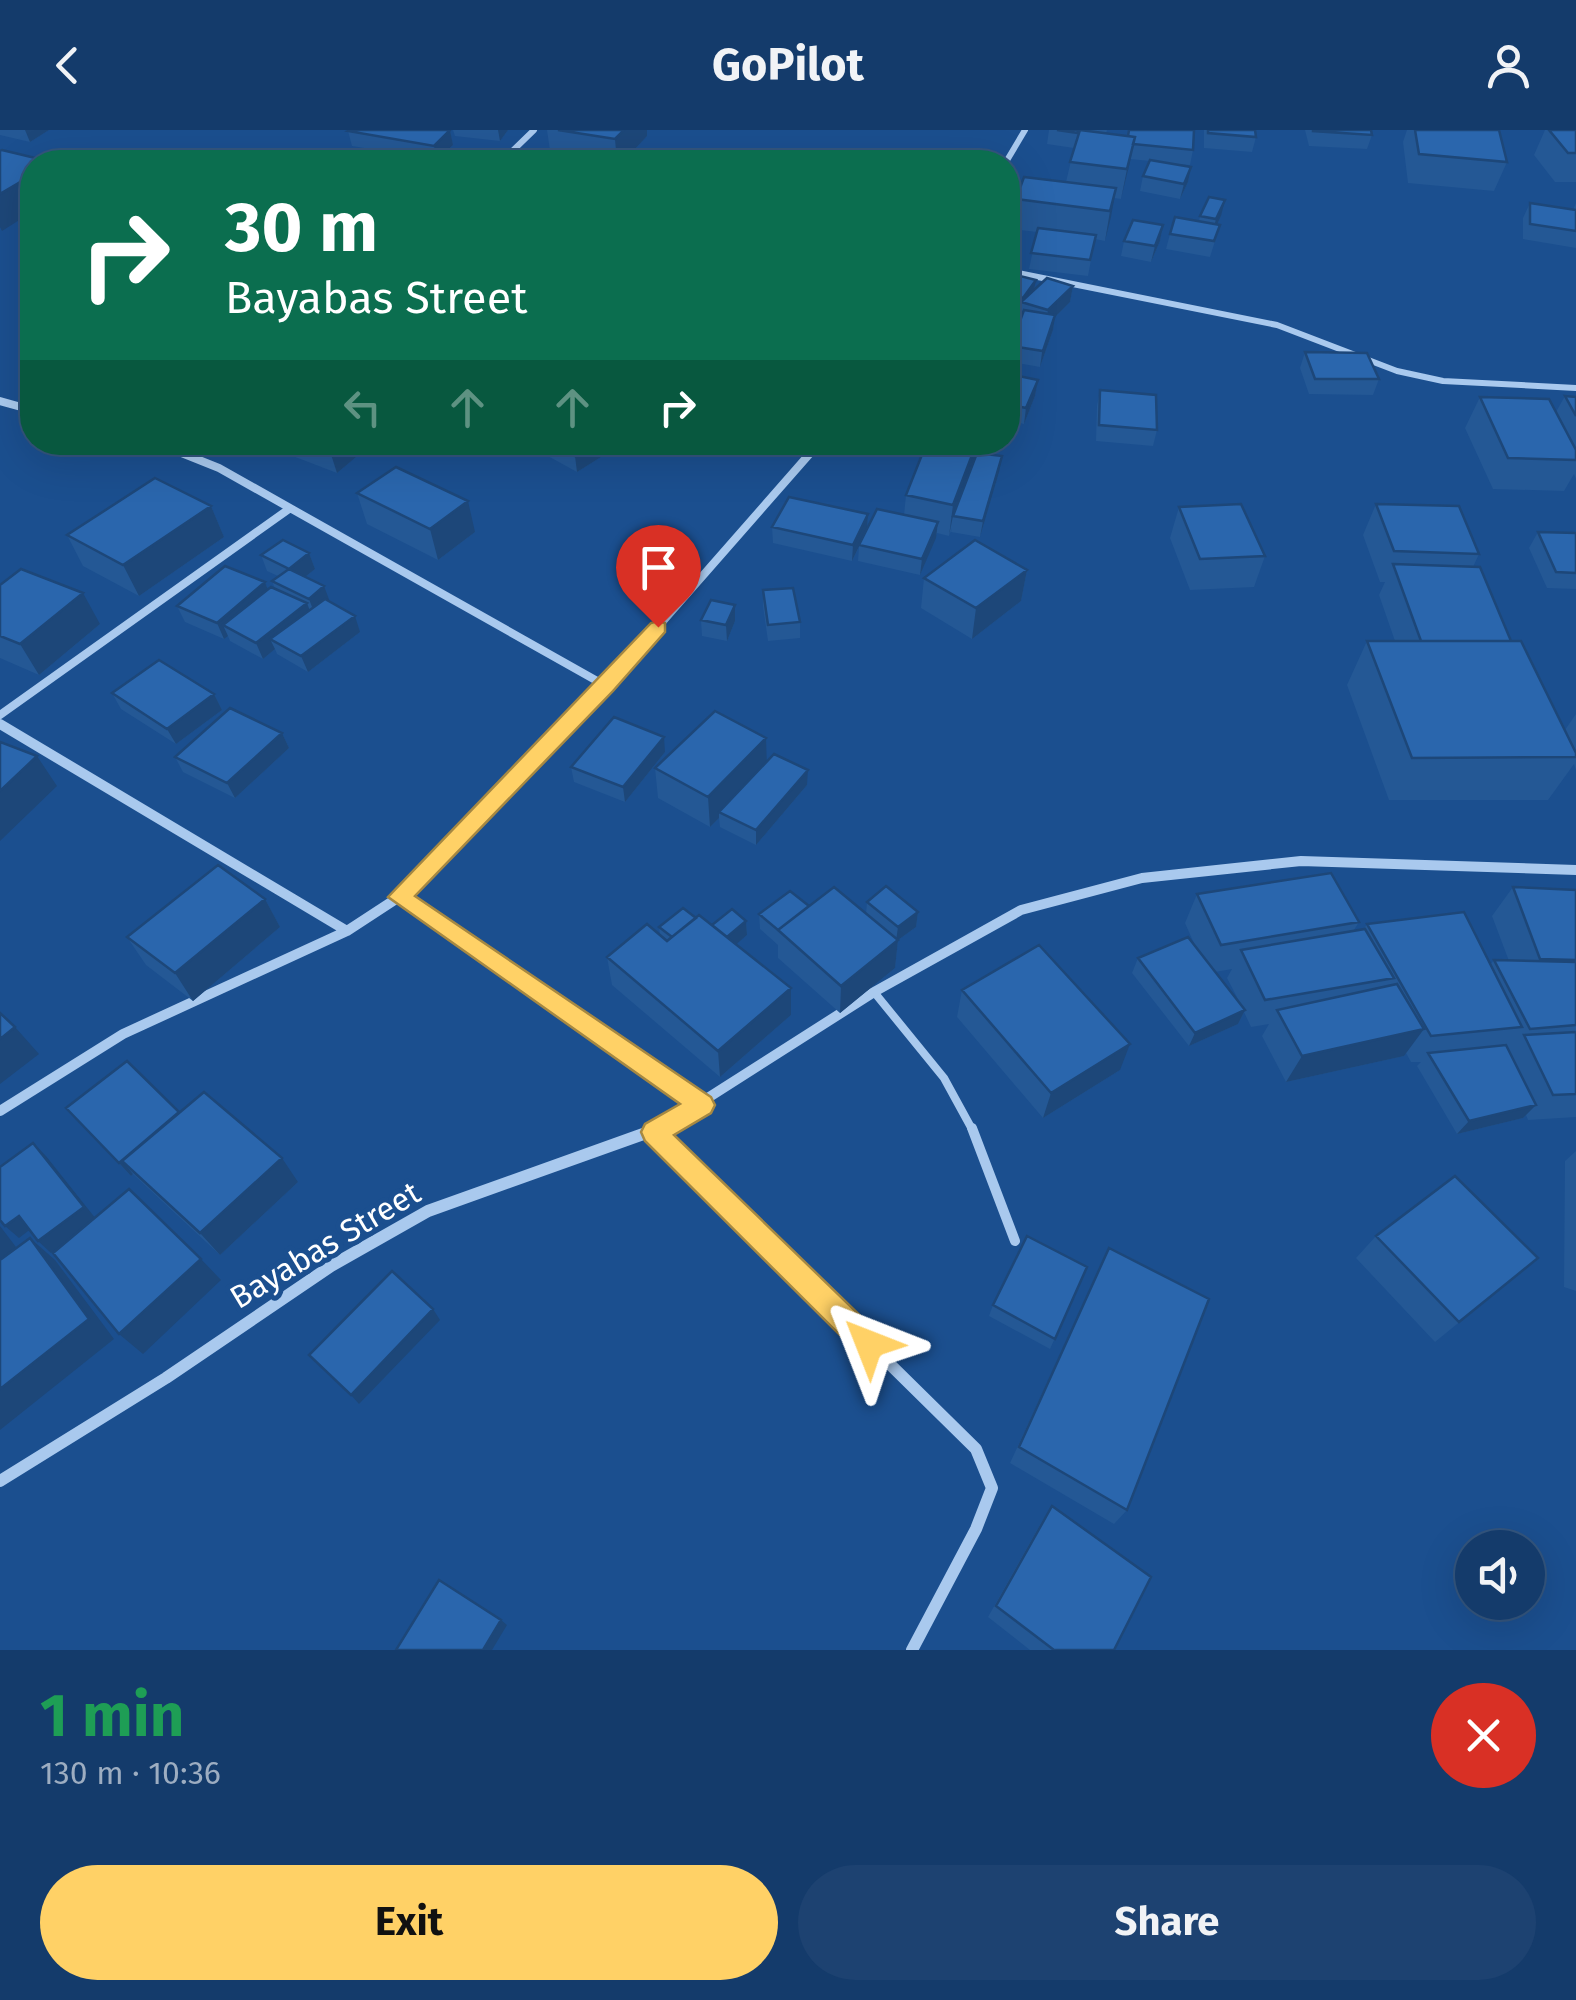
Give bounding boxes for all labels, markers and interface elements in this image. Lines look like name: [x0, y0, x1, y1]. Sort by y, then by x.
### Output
icon: back: [40, 38, 95, 93]
text: GoPilot: [712, 38, 864, 92]
icon: person: [1481, 38, 1536, 93]
text: 30 m: [225, 186, 378, 270]
icon: right: [60, 190, 190, 320]
text: Bayabas Street: [225, 271, 527, 325]
icon: left: [335, 380, 390, 435]
icon: ahead: [440, 380, 495, 435]
icon: ahead: [545, 380, 600, 435]
icon: right: [650, 380, 705, 435]
pin: [616, 525, 701, 628]
icon: arrive: [631, 540, 686, 595]
street label: Bayabas Street: [223, 1173, 427, 1317]
position arrow: [817, 1292, 921, 1396]
map controls: [1455, 1530, 1545, 1620]
button: sound: [1455, 1530, 1545, 1620]
text: 1 min: [40, 1680, 184, 1752]
button: close: [1431, 1683, 1536, 1788]
text: 130 m · 10:36: [40, 1754, 221, 1792]
button: Exit: [40, 1865, 778, 1980]
button: Share: [798, 1865, 1536, 1980]

